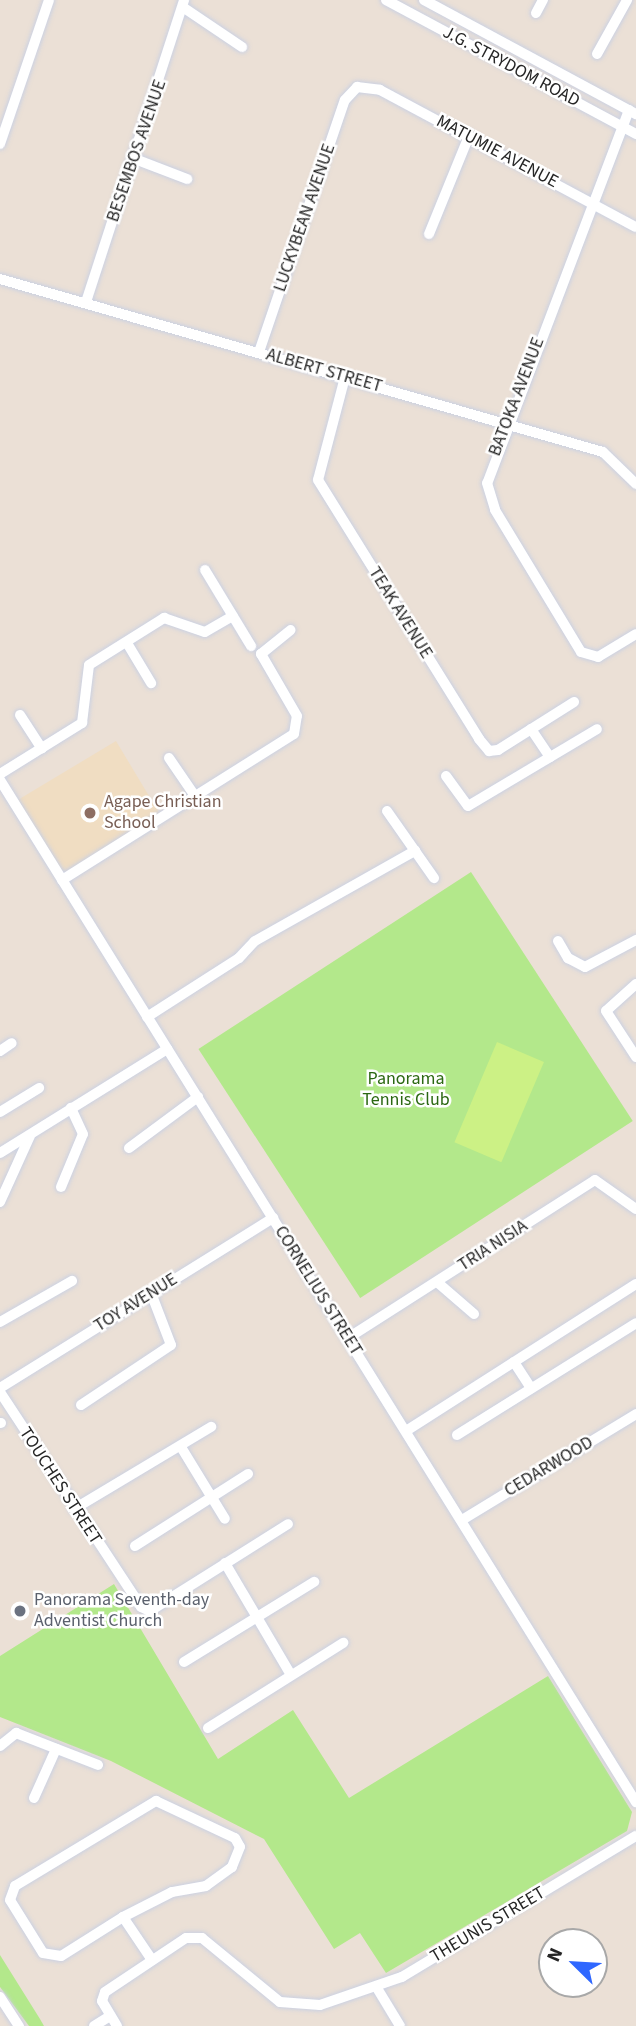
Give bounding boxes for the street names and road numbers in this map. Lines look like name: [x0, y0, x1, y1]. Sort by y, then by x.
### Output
street label: J.G. STRYDOM ROAD: [439, 22, 583, 112]
street label: BESEMBOS AVENUE: [103, 77, 171, 225]
street label: MATUMIE AVENUE: [432, 111, 562, 193]
street label: LUCKYBEAN AVENUE: [270, 141, 340, 295]
street label: BATOKA AVENUE: [484, 335, 550, 459]
street label: ALBERT STREET: [264, 344, 384, 398]
street label: TEAK AVENUE: [363, 563, 437, 663]
street label: TRIA NISIA: [454, 1216, 532, 1276]
street label: CORNELIUS STREET: [269, 1222, 367, 1360]
street label: TOY AVENUE: [90, 1269, 182, 1337]
street label: TOUCHES STREET: [14, 1423, 106, 1549]
street label: CEDARWOOD: [501, 1432, 597, 1502]
street label: THEUNIS STREET: [427, 1882, 549, 1968]

